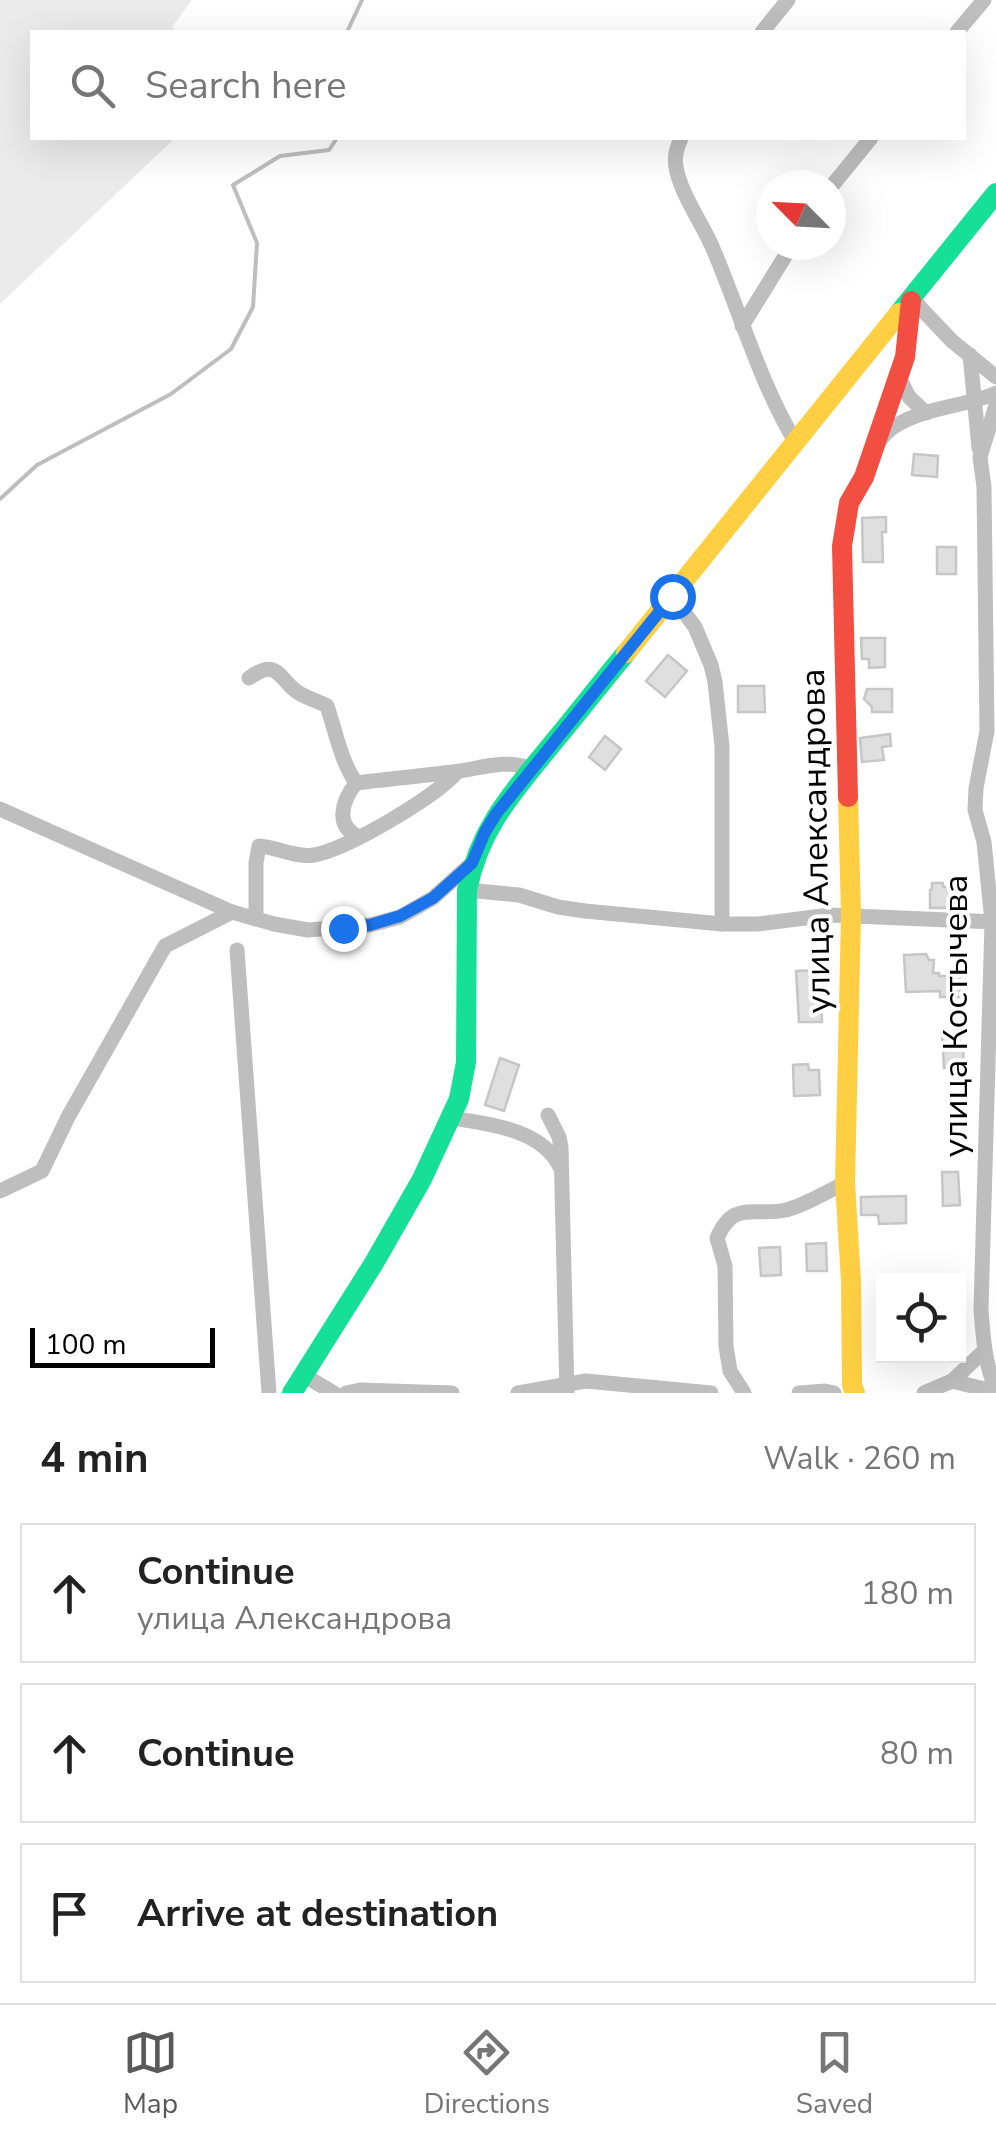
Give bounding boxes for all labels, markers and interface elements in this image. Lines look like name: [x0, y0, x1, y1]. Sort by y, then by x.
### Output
search box: [30, 30, 966, 140]
icon: search: [65, 58, 120, 113]
text: Search here: [145, 60, 346, 111]
north arrow: [756, 170, 846, 260]
route start: [650, 574, 696, 620]
street label: улица Александрова: [789, 668, 842, 1014]
street label: улица Костычева: [932, 875, 979, 1157]
route end: [321, 906, 367, 952]
map controls: [876, 1273, 966, 1363]
button: locate: [876, 1273, 966, 1363]
scale bar: [30, 1323, 215, 1368]
text: 100 m: [45, 1326, 127, 1364]
text: 4 min: [40, 1430, 149, 1487]
text: Walk · 260 m: [763, 1437, 956, 1480]
text: Continue: [137, 1546, 295, 1597]
icon: ahead: [42, 1566, 97, 1621]
text: 180 m: [861, 1572, 954, 1615]
text: улица Александрова: [137, 1597, 452, 1640]
icon: ahead: [42, 1726, 97, 1781]
text: Continue: [137, 1728, 295, 1779]
text: 80 m: [880, 1732, 954, 1775]
icon: arrive: [42, 1886, 97, 1941]
text: Arrive at destination: [137, 1888, 498, 1939]
tab: Map: [123, 2025, 178, 2123]
tab: Directions: [424, 2025, 550, 2123]
tab: Saved: [796, 2025, 873, 2123]

